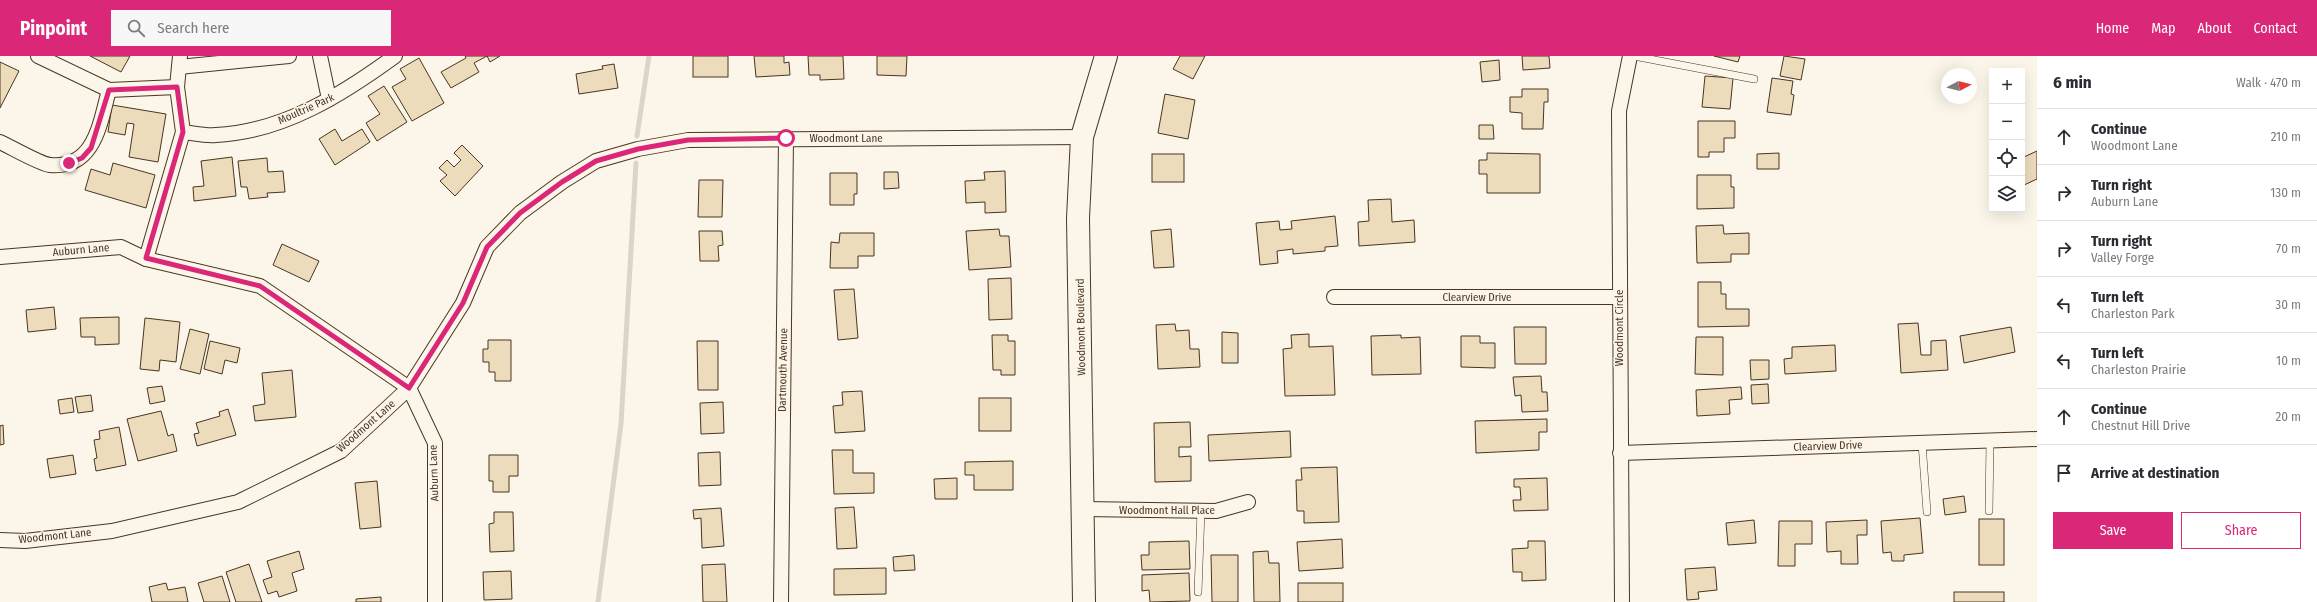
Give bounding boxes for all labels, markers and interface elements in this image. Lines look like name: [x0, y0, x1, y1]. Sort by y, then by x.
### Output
search box: [111, 10, 391, 46]
text: Pinpoint: [20, 17, 87, 40]
icon: search: [125, 17, 147, 39]
text: Search here: [157, 19, 230, 37]
text: Home: [2096, 20, 2129, 37]
text: Map: [2151, 20, 2175, 37]
text: About: [2197, 20, 2232, 37]
text: Contact: [2254, 20, 2297, 37]
north arrow: [1941, 68, 1977, 104]
map controls: [1989, 68, 2025, 212]
button: +: [1989, 68, 2025, 104]
text: 6 min: [2053, 72, 2092, 93]
text: Walk · 470 m: [2236, 75, 2301, 90]
street label: Moultrie Park: [276, 90, 337, 127]
button: −: [1989, 104, 2025, 140]
text: Continue: [2091, 120, 2147, 138]
icon: ahead: [2053, 126, 2075, 148]
route start: [777, 129, 795, 147]
text: 210 m: [2271, 129, 2301, 144]
street label: Woodmont Lane: [809, 132, 883, 145]
text: Woodmont Lane: [2091, 138, 2178, 153]
button: locate: [1989, 140, 2025, 176]
route end: [60, 154, 78, 172]
button: layers: [1989, 176, 2025, 212]
text: Turn right: [2091, 176, 2152, 194]
icon: right: [2053, 182, 2075, 204]
text: 130 m: [2270, 185, 2301, 200]
text: Auburn Lane: [2091, 194, 2158, 209]
text: Turn right: [2091, 232, 2152, 250]
icon: right: [2053, 238, 2075, 260]
street label: Auburn Lane: [52, 241, 110, 259]
text: 70 m: [2276, 241, 2301, 256]
text: Valley Forge: [2091, 250, 2154, 265]
street label: Woodmont Boulevard: [1074, 278, 1088, 376]
text: Turn left: [2091, 288, 2144, 306]
street label: Woodmont Circle: [1613, 290, 1626, 366]
street label: Clearview Drive: [1442, 291, 1512, 304]
icon: left: [2053, 294, 2075, 316]
text: 30 m: [2275, 297, 2301, 312]
text: Charleston Park: [2091, 306, 2174, 321]
street label: Dartmouth Avenue: [776, 328, 790, 412]
text: Turn left: [2091, 344, 2144, 362]
icon: left: [2053, 350, 2075, 372]
text: 10 m: [2276, 353, 2301, 368]
text: Charleston Prairie: [2091, 362, 2186, 377]
street label: Woodmont Lane: [334, 397, 398, 455]
text: Continue: [2091, 400, 2147, 418]
icon: ahead: [2053, 406, 2075, 428]
text: 20 m: [2275, 409, 2301, 424]
text: Chestnut Hill Drive: [2091, 418, 2190, 433]
street label: Clearview Drive: [1793, 438, 1863, 454]
street label: Auburn Lane: [427, 444, 441, 502]
icon: arrive: [2053, 462, 2075, 484]
text: Arrive at destination: [2091, 464, 2219, 482]
street label: Woodmont Hall Place: [1119, 504, 1215, 517]
button: Save: [2053, 512, 2173, 549]
button: Share: [2181, 512, 2301, 549]
street label: Woodmont Lane: [18, 526, 92, 546]

